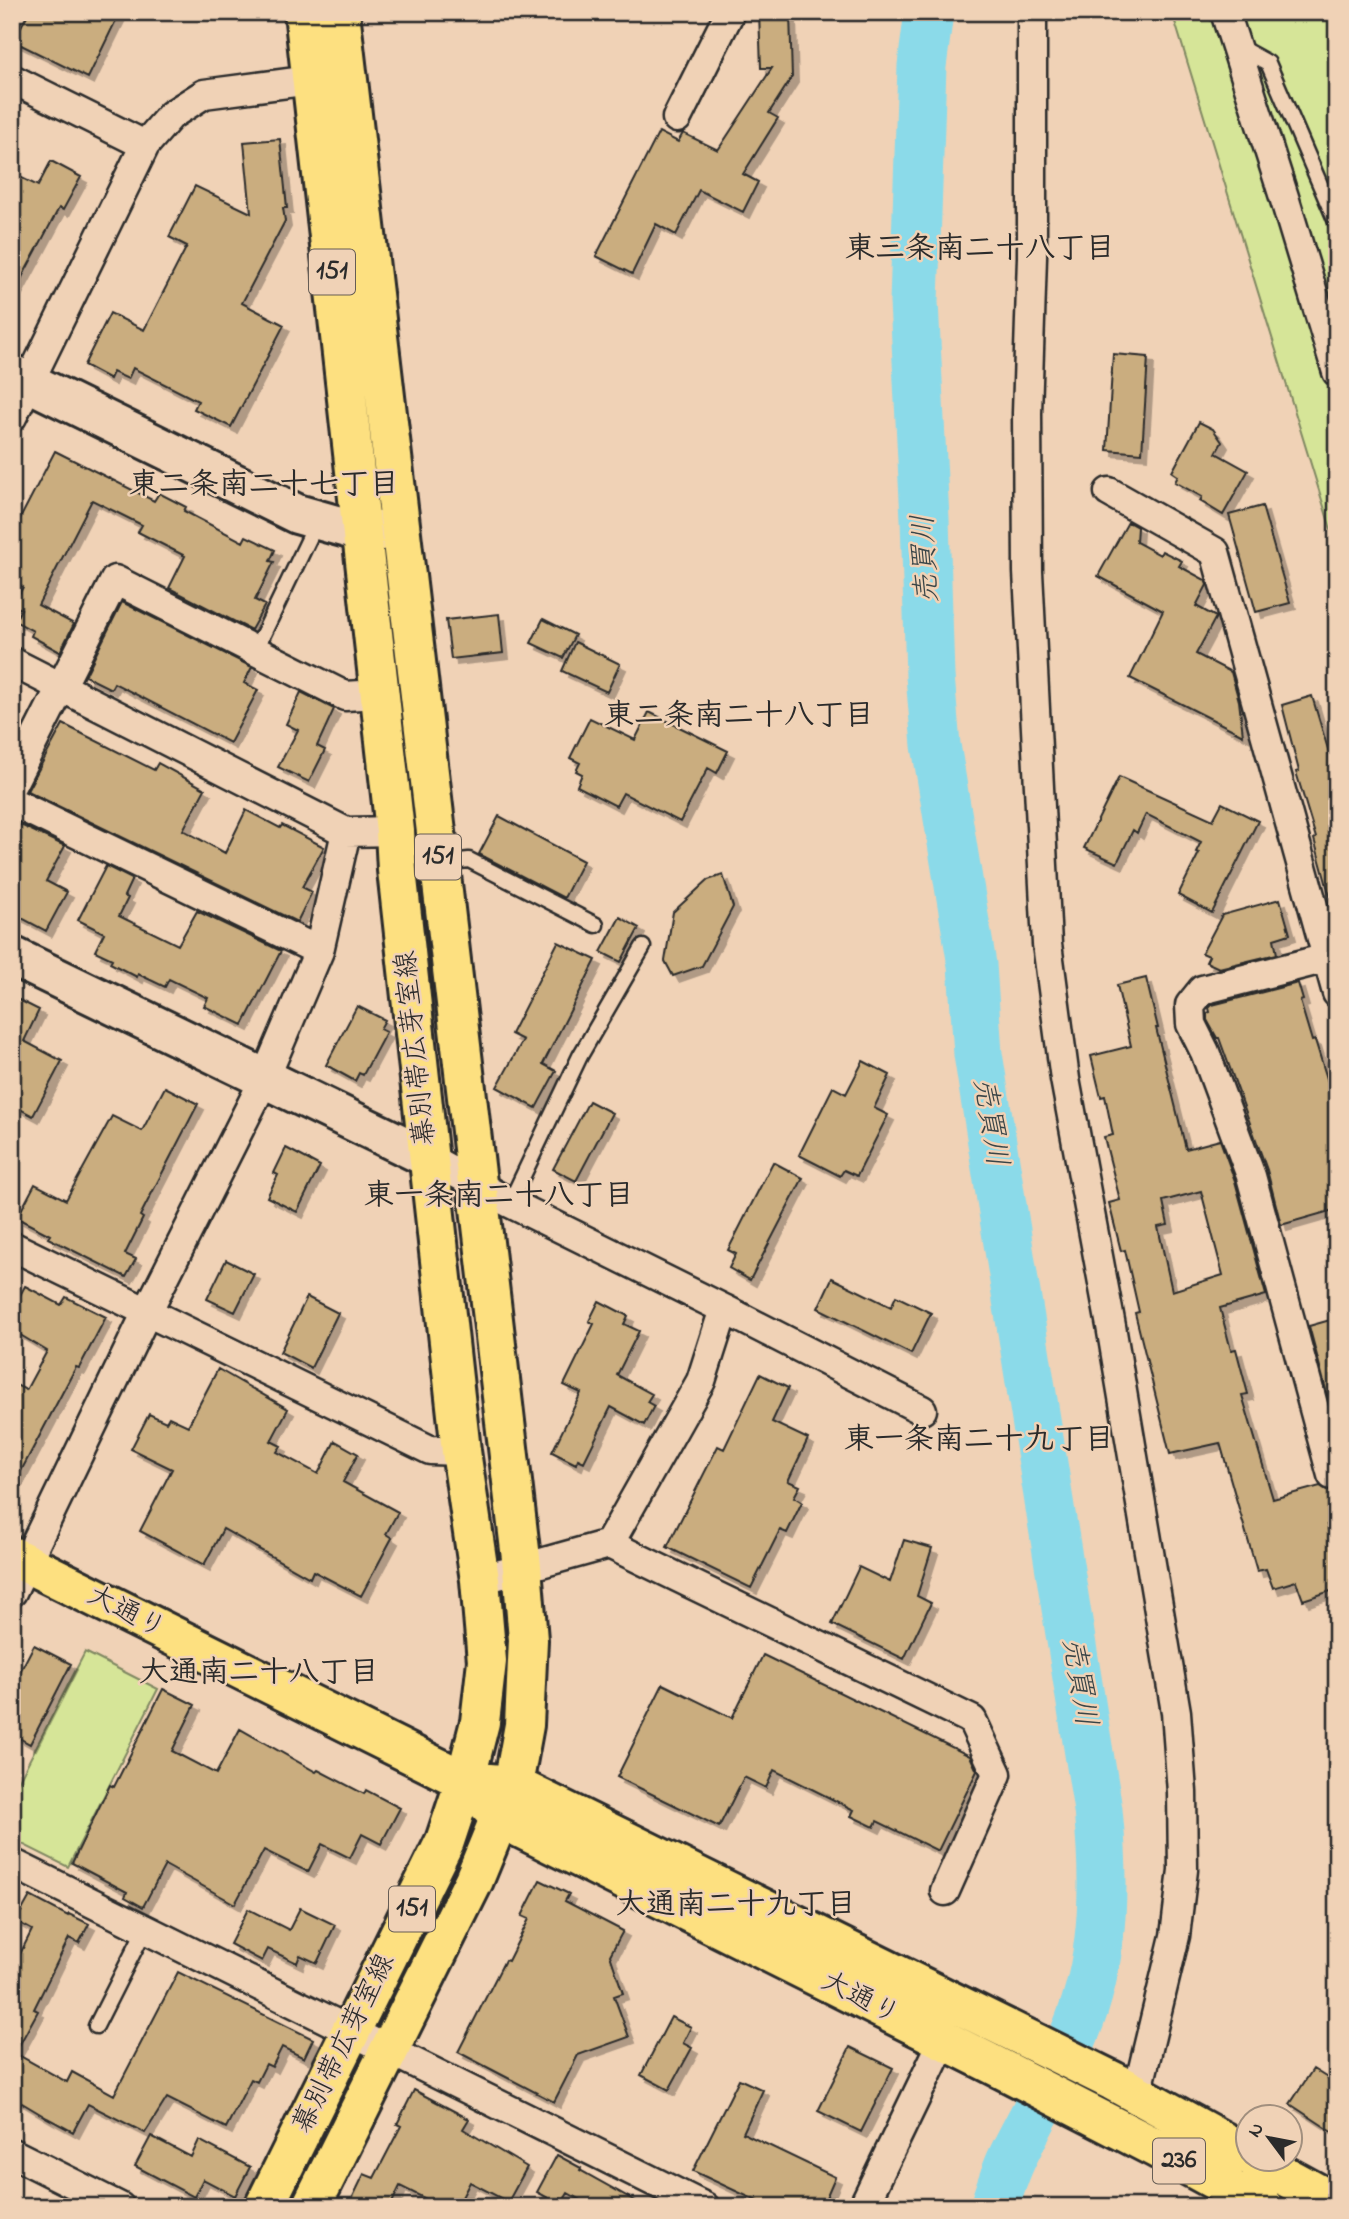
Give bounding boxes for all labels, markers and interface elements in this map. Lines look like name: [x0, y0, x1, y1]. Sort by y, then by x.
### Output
district label: 東三条南二十八丁目: [845, 228, 1115, 272]
road number: 151: [309, 249, 355, 294]
district label: 東二条南二十七丁目: [129, 464, 399, 508]
water label: 売買川: [903, 513, 951, 605]
district label: 東二条南二十八丁目: [604, 695, 874, 739]
road number: 151: [415, 834, 461, 880]
street label: 幕別帯広芽室線: [386, 948, 448, 1148]
water label: 売買川: [960, 1074, 1018, 1170]
district label: 東一条南二十八丁目: [364, 1175, 634, 1219]
district label: 東一条南二十九丁目: [844, 1419, 1114, 1463]
street label: 大通り: [79, 1576, 173, 1650]
water label: 売買川: [1049, 1634, 1107, 1730]
district label: 大通南二十八丁目: [139, 1652, 379, 1696]
district label: 大通南二十九丁目: [616, 1884, 856, 1928]
road number: 151: [389, 1886, 435, 1932]
street label: 幕別帯広芽室線: [284, 1947, 406, 2141]
street label: 大通り: [813, 1962, 907, 2036]
north arrow: [1234, 2104, 1304, 2174]
text: N: [1242, 2118, 1272, 2143]
road number: 236: [1153, 2138, 1205, 2184]

